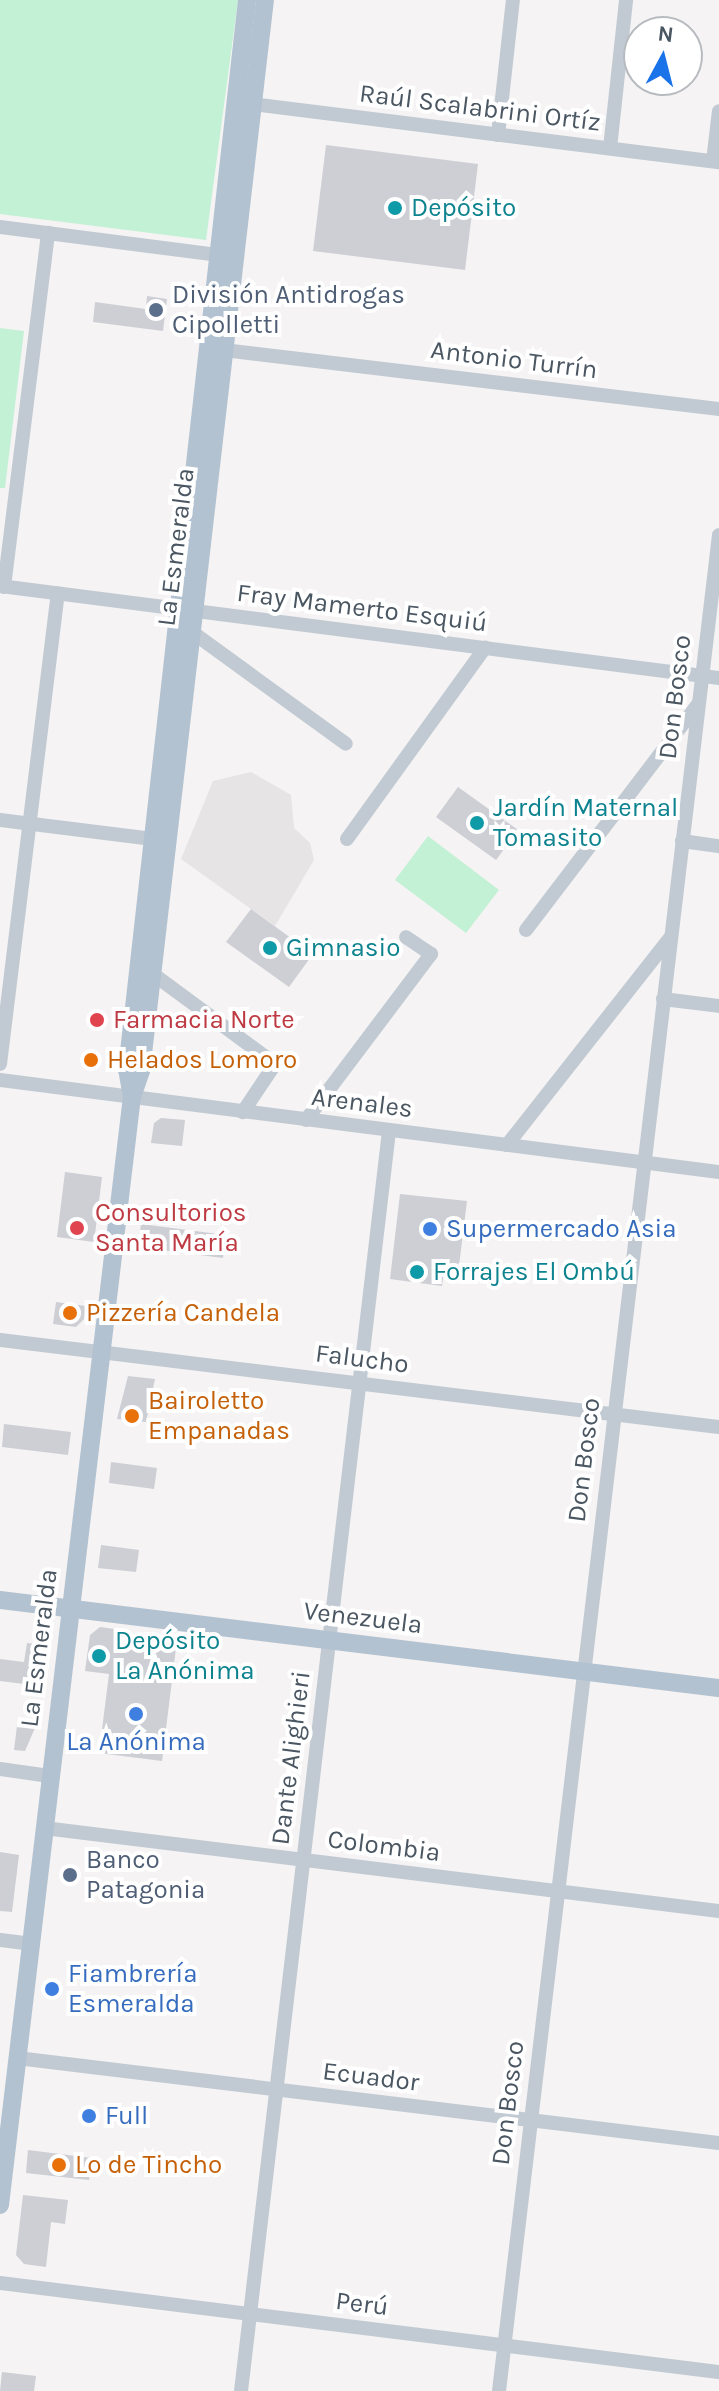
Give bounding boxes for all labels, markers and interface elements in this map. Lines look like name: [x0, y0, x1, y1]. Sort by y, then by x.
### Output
north arrow: [623, 16, 703, 96]
text: N: [656, 20, 675, 48]
street label: Raúl Scalabrini Ortíz: [358, 78, 602, 138]
place label: Depósito: [411, 192, 516, 224]
marker: Depósito: [386, 199, 404, 217]
place label: División Antidrogas Cipolletti: [172, 279, 405, 340]
marker: División Antidrogas Cipolletti: [147, 301, 165, 319]
street label: Antonio Turrín: [429, 334, 599, 386]
street label: La Esmeralda: [151, 466, 201, 628]
street label: Fray Mamerto Esquiú: [235, 577, 489, 639]
street label: Don Bosco: [652, 633, 698, 761]
place label: Jardín Maternal Tomasito: [493, 792, 678, 854]
marker: Jardín Maternal Tomasito: [468, 814, 486, 832]
place label: Gimnasio: [286, 932, 400, 964]
marker: Gimnasio: [261, 939, 279, 957]
place label: Farmacia Norte: [113, 1004, 295, 1036]
marker: Farmacia Norte: [88, 1011, 106, 1029]
place label: Helados Lomoro: [107, 1044, 297, 1076]
marker: Helados Lomoro: [82, 1051, 100, 1069]
street label: Arenales: [309, 1081, 415, 1125]
place label: Consultorios Santa María: [95, 1197, 247, 1258]
place label: Supermercado Asia: [446, 1213, 677, 1245]
marker: Consultorios Santa María: [66, 1217, 88, 1239]
marker: Supermercado Asia: [421, 1220, 439, 1238]
place label: Forrajes El Ombú: [433, 1256, 635, 1288]
marker: Forrajes El Ombú: [408, 1263, 426, 1281]
place label: Pizzería Candela: [86, 1297, 280, 1329]
marker: Pizzería Candela: [61, 1304, 79, 1322]
street label: Falucho: [314, 1338, 410, 1380]
place label: Bairoletto Empanadas: [148, 1385, 290, 1446]
street label: Don Bosco: [561, 1396, 607, 1524]
marker: Bairoletto Empanadas: [123, 1407, 141, 1425]
street label: La Esmeralda: [14, 1567, 64, 1729]
street label: Venezuela: [302, 1595, 424, 1641]
place label: Depósito La Anónima: [115, 1625, 255, 1686]
marker: Depósito La Anónima: [90, 1647, 108, 1665]
street label: Dante Alighieri: [265, 1669, 317, 1847]
marker: La Anónima: [127, 1705, 145, 1723]
place label: La Anónima: [66, 1726, 206, 1758]
street label: Colombia: [326, 1824, 442, 1868]
place label: Banco Patagonia: [86, 1844, 205, 1906]
marker: Banco Patagonia: [61, 1866, 79, 1884]
place label: Fiambrería Esmeralda: [68, 1958, 198, 2020]
marker: Fiambrería Esmeralda: [43, 1980, 61, 1998]
street label: Don Bosco: [485, 2039, 531, 2167]
street label: Ecuador: [321, 2056, 421, 2098]
place label: Full: [105, 2100, 148, 2132]
marker: Full: [80, 2107, 98, 2125]
place label: Lo de Tincho: [75, 2149, 222, 2181]
marker: Lo de Tincho: [50, 2156, 68, 2174]
street label: Perú: [334, 2285, 390, 2323]

